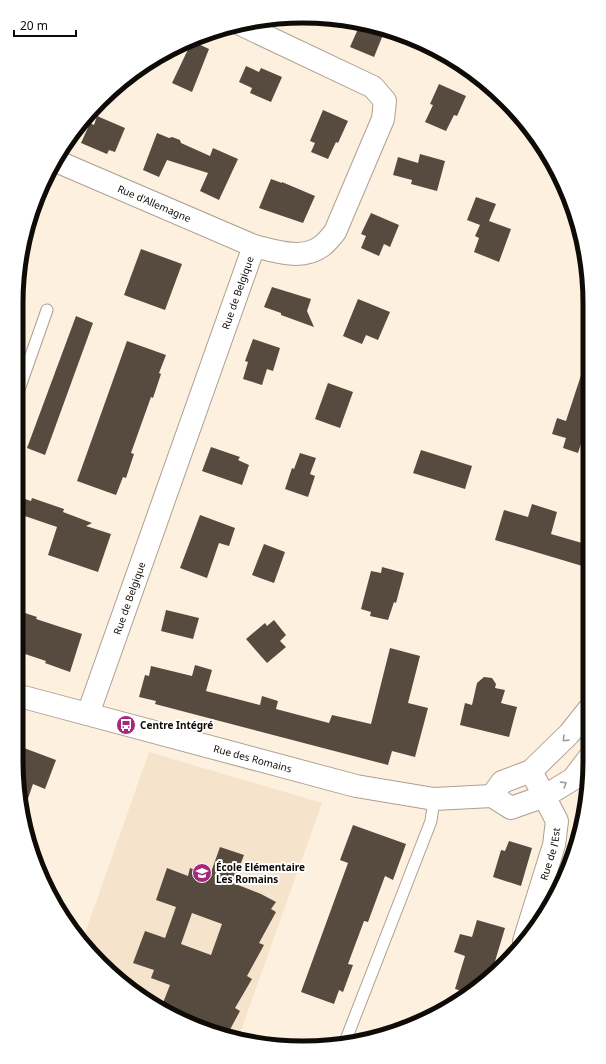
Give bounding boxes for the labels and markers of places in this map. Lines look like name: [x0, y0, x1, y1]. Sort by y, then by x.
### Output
bus stop icon: Centre Intégré: [115, 714, 137, 736]
place label: Centre Intégré: [140, 718, 213, 732]
place label: École Elémentaire Les Romains: [216, 860, 305, 886]
school or university icon: École Elémentaire Les Romains: [191, 862, 213, 884]

